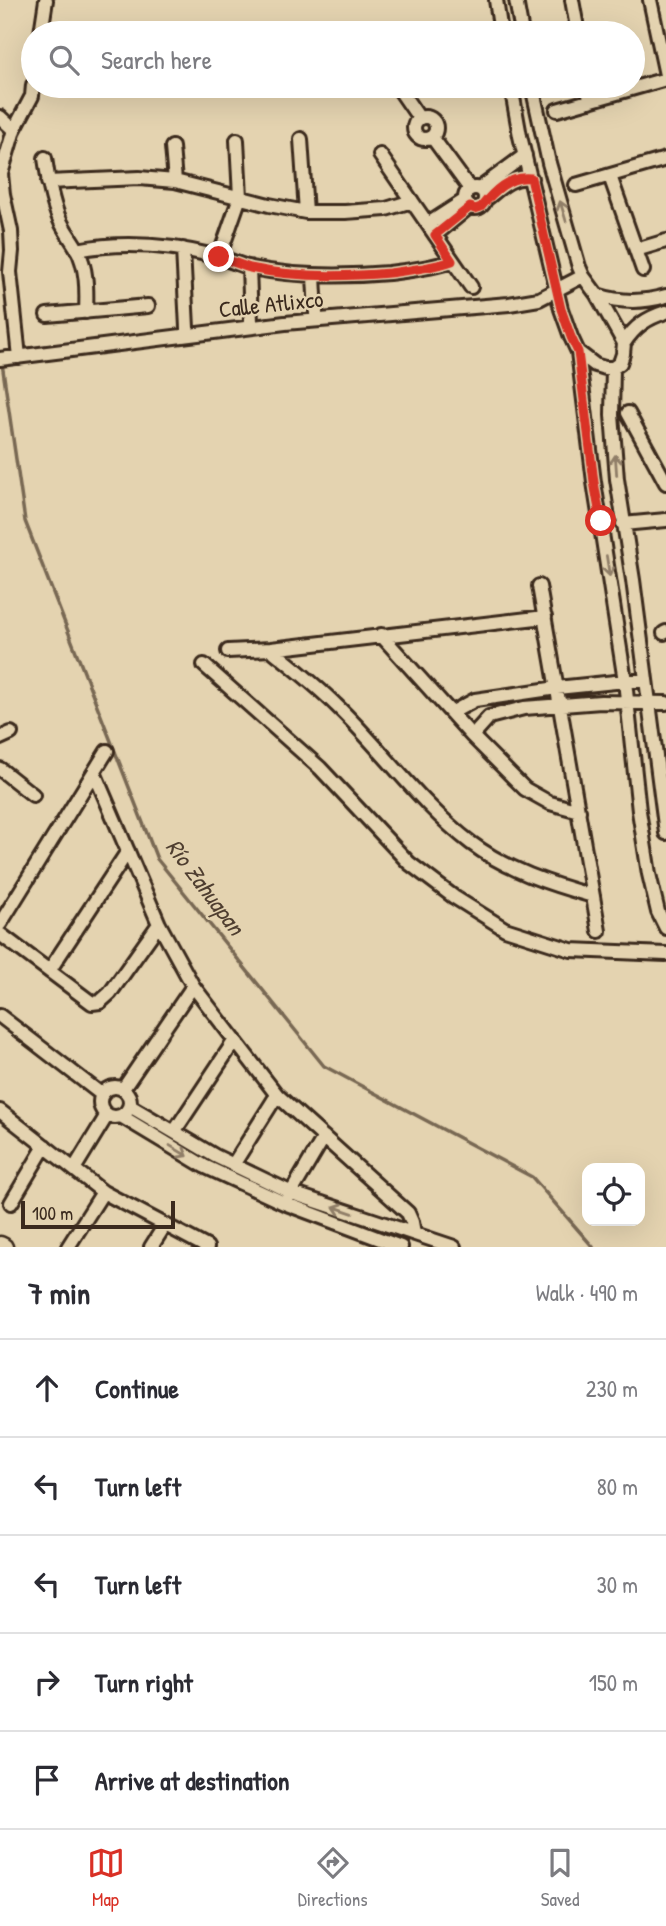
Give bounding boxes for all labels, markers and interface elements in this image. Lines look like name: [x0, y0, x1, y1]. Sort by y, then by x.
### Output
search box: [21, 21, 645, 98]
icon: search: [45, 41, 83, 79]
text: Search here: [101, 42, 212, 77]
one-way arrow: [555, 200, 568, 222]
route end: [203, 241, 234, 272]
street label: Calle Atlixco: [217, 283, 325, 324]
one-way arrow: [609, 455, 622, 477]
route start: [585, 505, 616, 536]
one-way arrow: [601, 554, 614, 577]
water label: Río Zahuapan: [158, 832, 254, 943]
one-way arrow: [169, 1145, 189, 1159]
map controls: [582, 1163, 645, 1226]
button: locate: [582, 1163, 645, 1226]
scale bar: [21, 1198, 175, 1230]
text: 100 m: [32, 1200, 73, 1226]
one-way arrow: [332, 1203, 354, 1215]
text: 7 min: [28, 1273, 90, 1313]
text: Walk · 490 m: [536, 1277, 638, 1308]
icon: ahead: [28, 1369, 66, 1407]
text: Continue: [95, 1371, 179, 1406]
text: 230 m: [586, 1373, 638, 1404]
icon: left: [28, 1467, 66, 1505]
text: Turn left: [95, 1469, 181, 1504]
text: 80 m: [597, 1471, 638, 1502]
icon: left: [28, 1565, 66, 1603]
text: Turn left: [95, 1567, 181, 1602]
text: 30 m: [596, 1569, 638, 1600]
icon: right: [28, 1663, 66, 1701]
text: Turn right: [95, 1665, 193, 1700]
text: 150 m: [589, 1667, 638, 1698]
icon: arrive: [28, 1761, 66, 1799]
text: Arrive at destination: [95, 1763, 290, 1798]
tab: Map: [87, 1844, 125, 1912]
tab: Directions: [298, 1844, 368, 1912]
tab: Saved: [541, 1844, 579, 1912]

